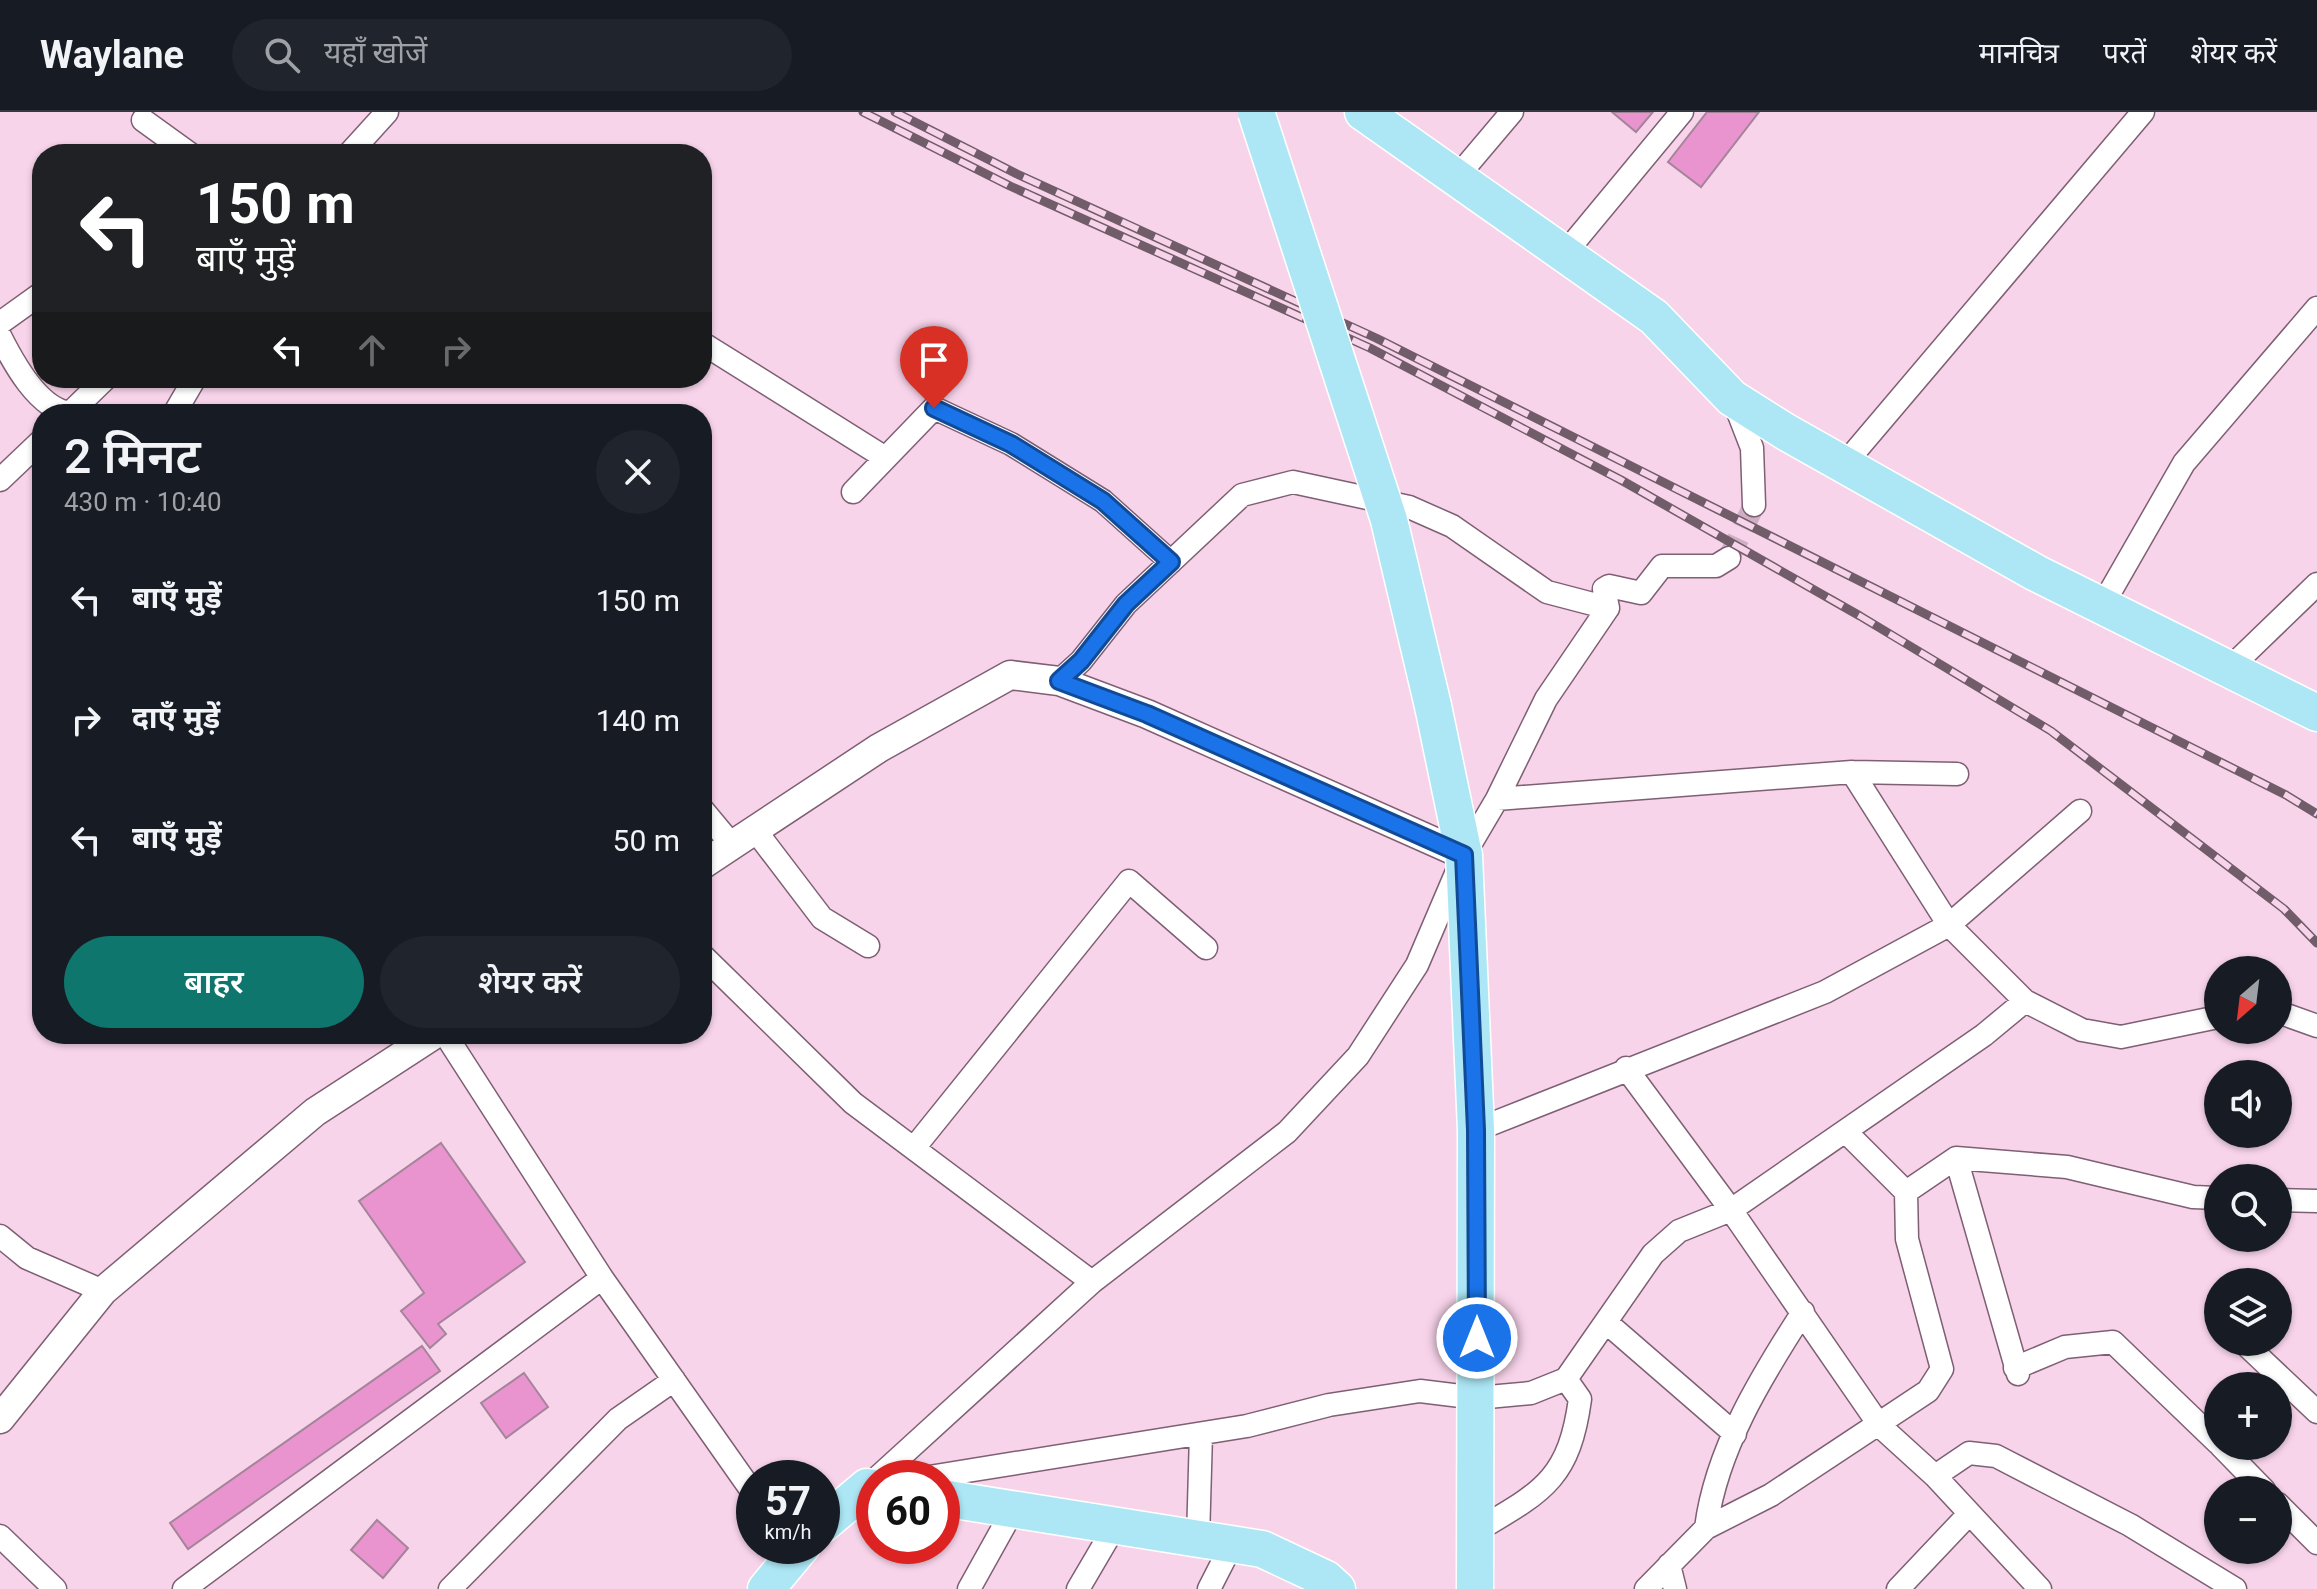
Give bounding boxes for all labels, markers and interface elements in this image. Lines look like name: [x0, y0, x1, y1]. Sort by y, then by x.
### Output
search box: [232, 19, 792, 91]
text: Waylane: [40, 33, 184, 77]
icon: search: [260, 33, 304, 77]
text: यहाँ खोजें: [324, 35, 427, 70]
text: मानचित्र: [1979, 37, 2059, 70]
text: परतें: [2103, 37, 2146, 70]
text: शेयर करें: [2190, 37, 2277, 70]
text: 150 m: [196, 171, 355, 237]
icon: left: [64, 176, 168, 280]
text: बाएँ मुड़ें: [196, 238, 296, 280]
pin: [900, 326, 968, 408]
icon: left: [266, 328, 310, 372]
icon: ahead: [350, 328, 394, 372]
icon: right: [434, 328, 478, 372]
icon: arrive: [912, 338, 956, 382]
text: 2 मिनट: [64, 428, 201, 485]
button: close: [596, 430, 680, 514]
text: 430 m · 10:40: [64, 487, 222, 517]
icon: left: [64, 578, 108, 622]
text: बाएँ मुड़ें: [132, 580, 222, 615]
text: 150 m: [596, 583, 680, 618]
icon: right: [64, 698, 108, 742]
text: दाएँ मुड़ें: [132, 700, 220, 735]
text: 140 m: [596, 703, 680, 738]
icon: left: [64, 818, 108, 862]
text: बाएँ मुड़ें: [132, 820, 222, 855]
text: 50 m: [613, 823, 680, 858]
button: बाहर: [64, 936, 364, 1028]
button: शेयर करें: [380, 936, 680, 1028]
north arrow: [2204, 956, 2292, 1044]
map controls: [2204, 956, 2292, 1564]
button: sound: [2204, 1060, 2292, 1148]
button: search: [2204, 1164, 2292, 1252]
button: layers: [2204, 1268, 2292, 1356]
position arrow: [1435, 1296, 1519, 1380]
button: +: [2204, 1372, 2292, 1460]
speed limit sign: 60: [856, 1460, 960, 1564]
button: −: [2204, 1476, 2292, 1564]
text: 57: [765, 1478, 811, 1525]
text: km/h: [765, 1520, 811, 1544]

